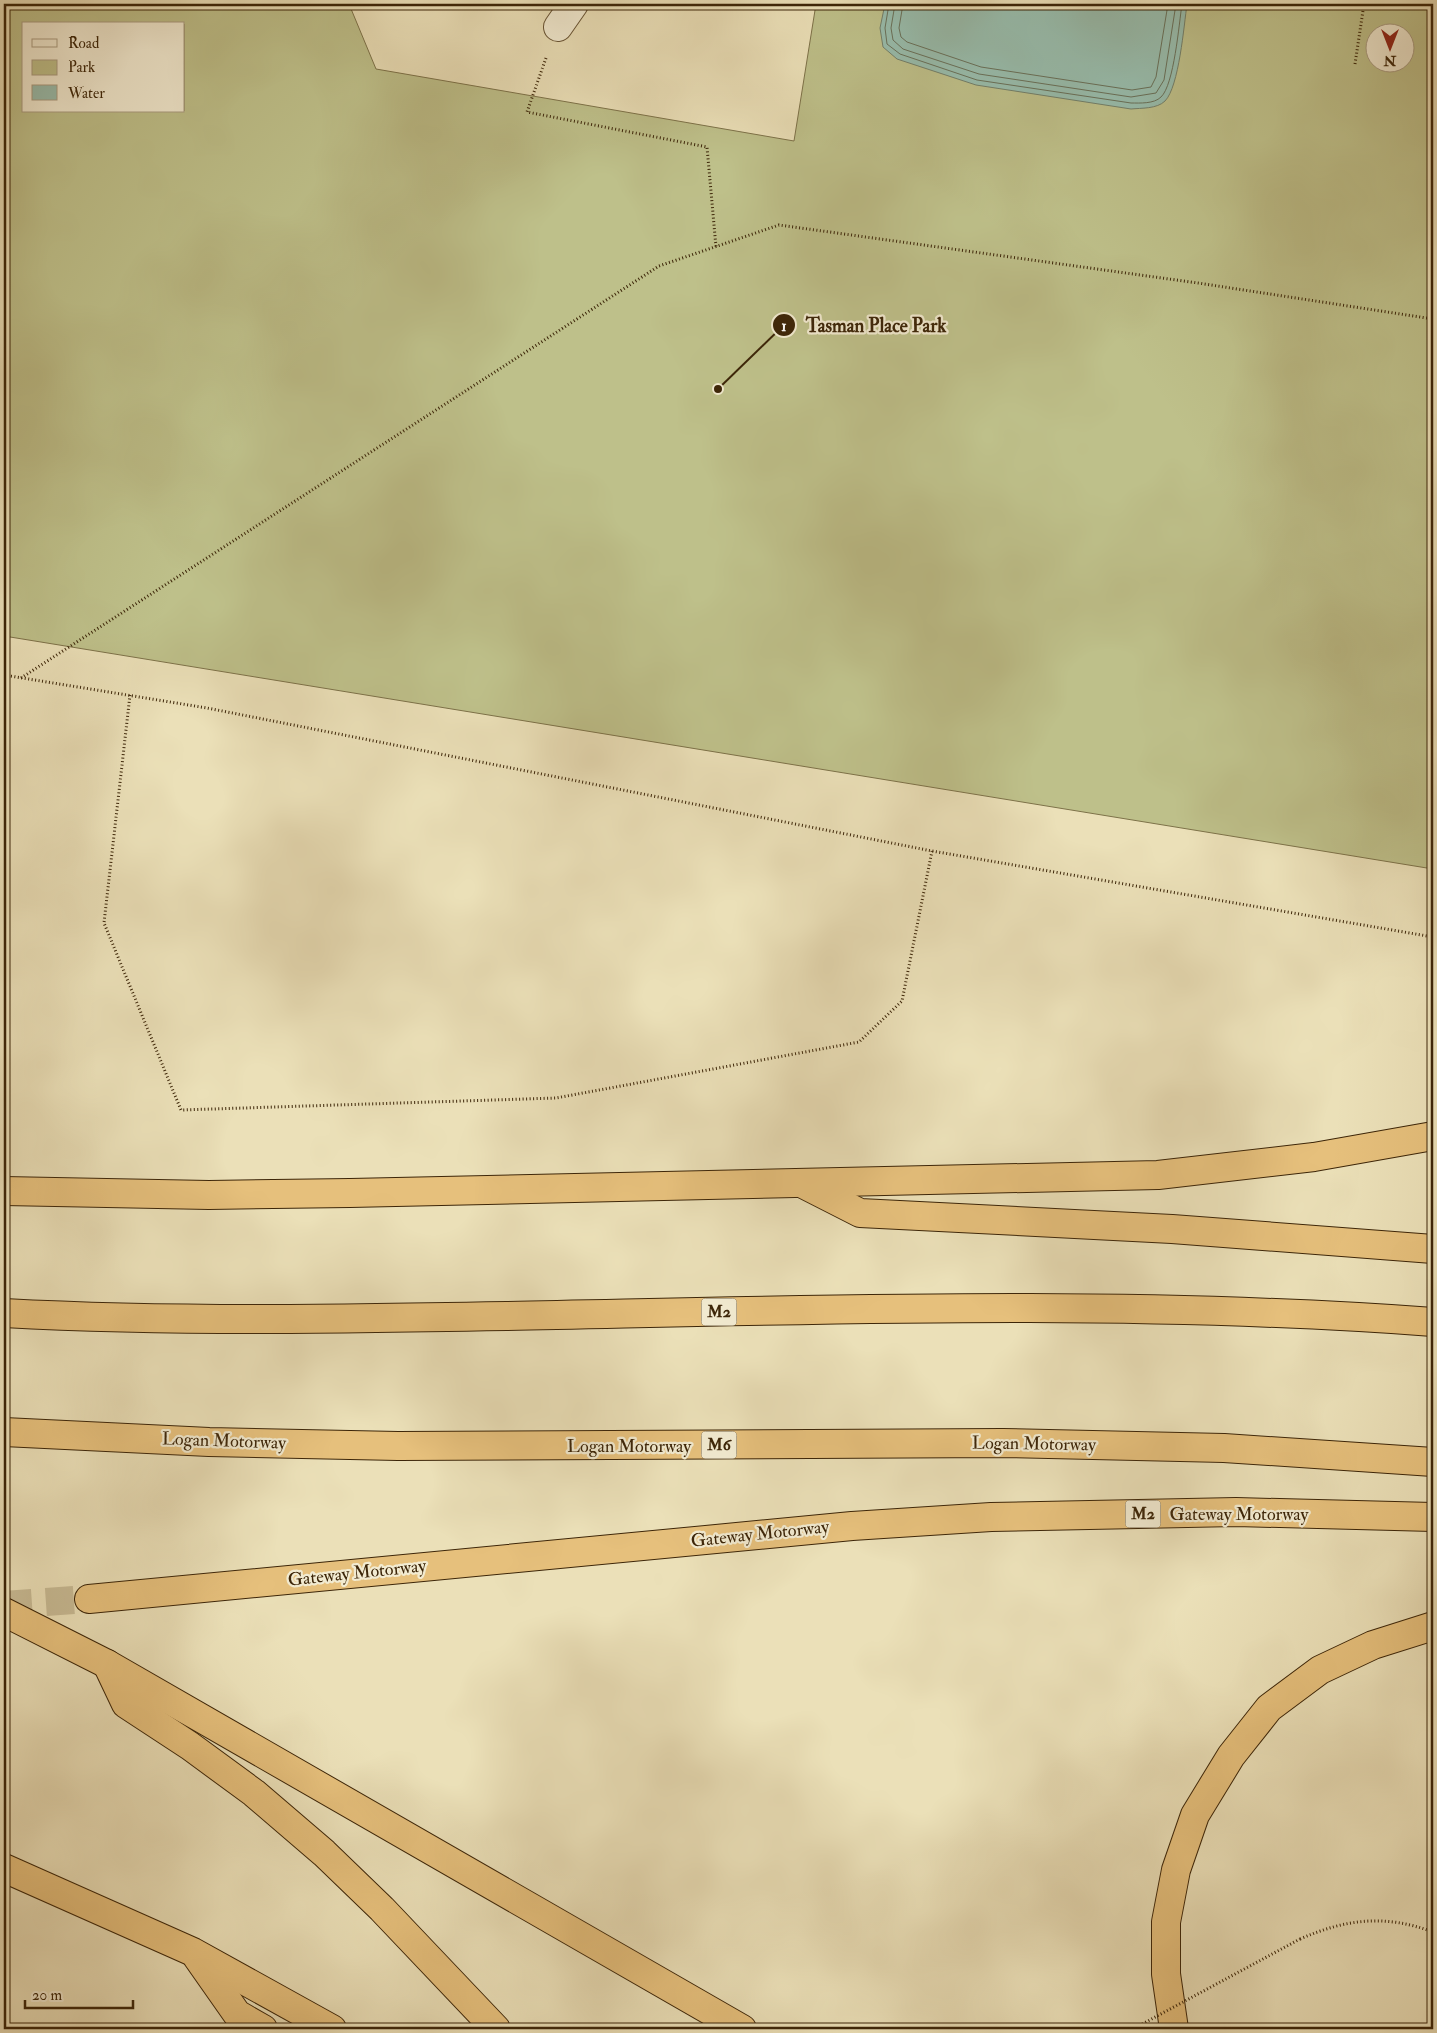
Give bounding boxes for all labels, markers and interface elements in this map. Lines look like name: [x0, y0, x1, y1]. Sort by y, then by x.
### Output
legend: [22, 22, 185, 112]
north arrow: [1364, 22, 1414, 72]
text: Road: [68, 34, 100, 53]
text: N: [1383, 52, 1397, 69]
text: Park: [68, 58, 95, 77]
text: Water: [67, 84, 105, 103]
callout: Tasman Place Park: [771, 308, 957, 342]
text: Tasman Place Park: [805, 314, 947, 338]
text: 1: [781, 317, 787, 336]
road number: M2: [702, 1298, 736, 1325]
street label: Logan Motorway: [162, 1427, 288, 1455]
street label: Logan Motorway: [972, 1431, 1097, 1457]
road number: M6: [702, 1432, 736, 1458]
street label: Logan Motorway: [567, 1435, 692, 1458]
road number: M2: [1126, 1500, 1160, 1528]
street label: Gateway Motorway: [1170, 1503, 1310, 1526]
street label: Gateway Motorway: [690, 1515, 831, 1553]
street label: Gateway Motorway: [287, 1554, 428, 1592]
scale bar: [25, 1978, 132, 2010]
text: 20 m: [32, 1986, 62, 2005]

